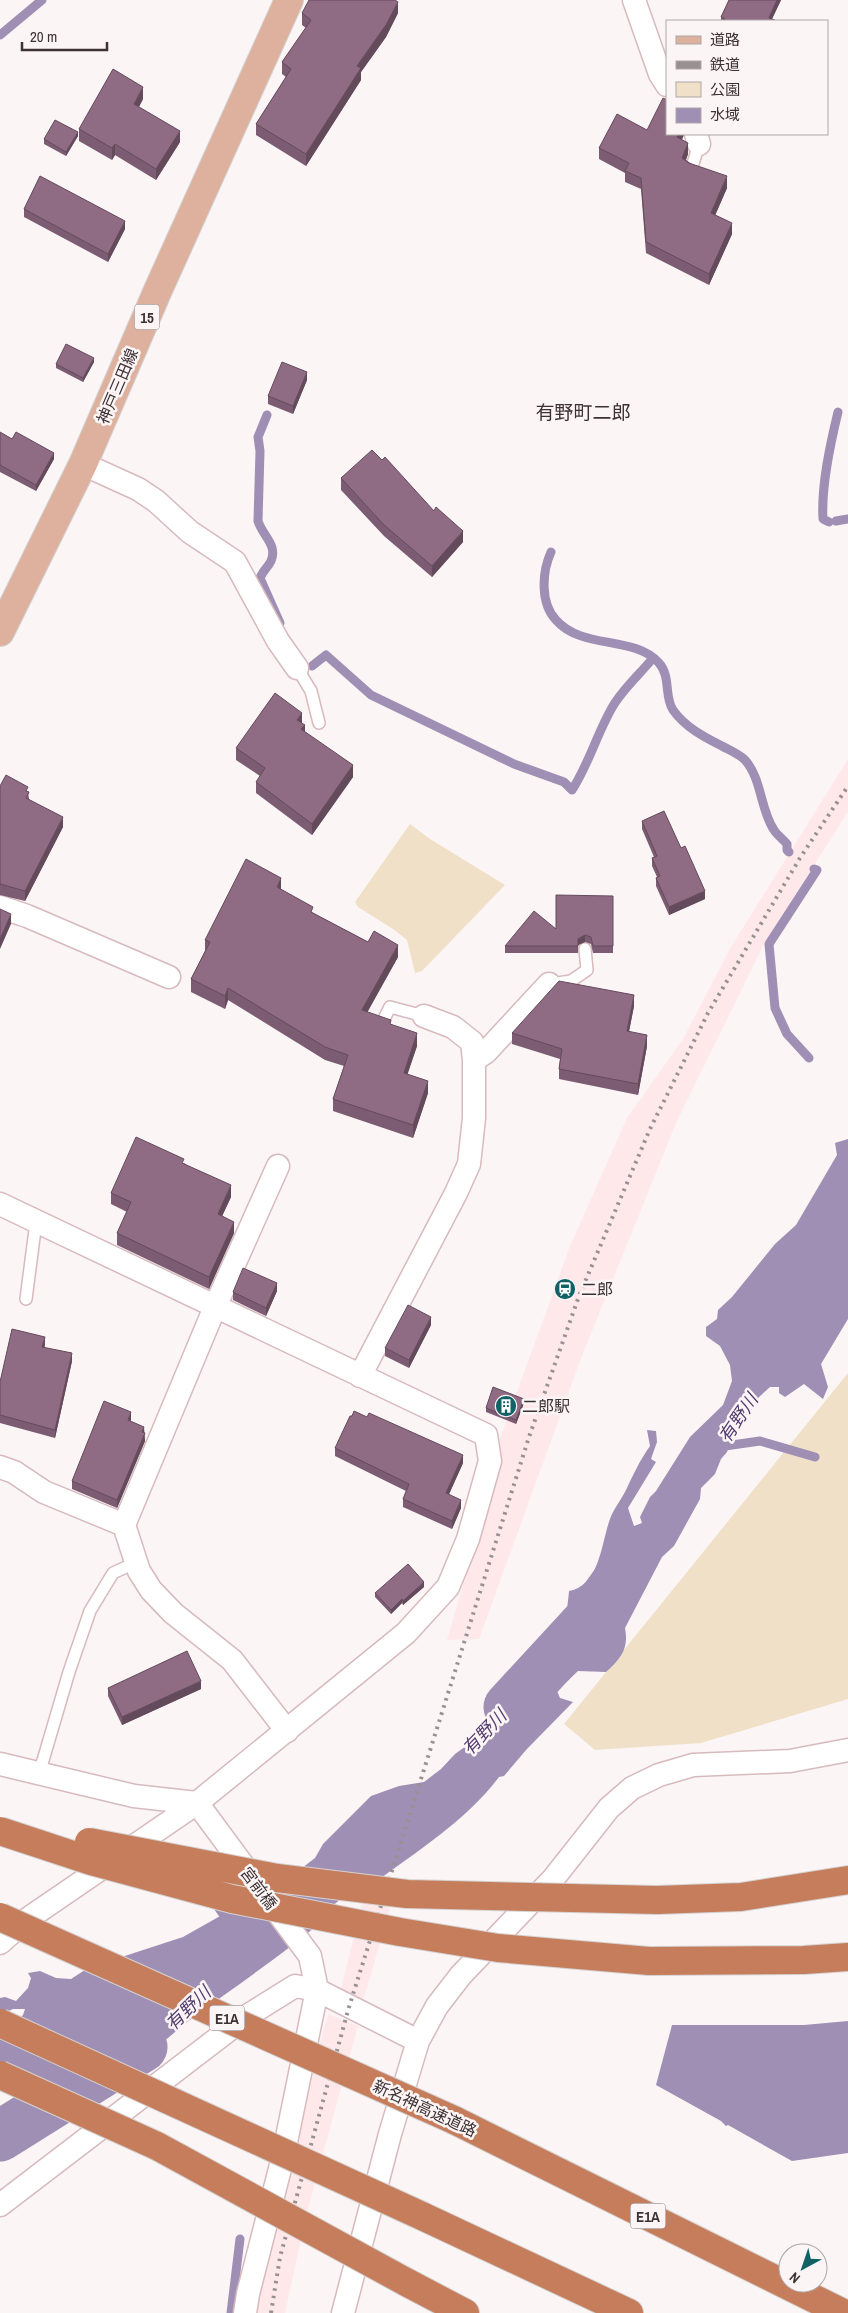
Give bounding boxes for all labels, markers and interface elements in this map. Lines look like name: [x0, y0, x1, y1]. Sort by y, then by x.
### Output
scale bar: [22, 20, 108, 52]
legend: [666, 20, 828, 135]
text: 20 m: [30, 26, 57, 47]
text: 道路: [710, 29, 740, 50]
text: 鉄道: [710, 54, 740, 75]
text: 公園: [710, 79, 740, 100]
text: 水域: [710, 104, 740, 125]
road number: 15: [134, 304, 160, 330]
street label: 神戸三田線: [91, 345, 143, 427]
district label: 有野町二郎: [535, 399, 631, 425]
station icon: 二郎: [553, 1277, 577, 1301]
place label: 二郎: [581, 1278, 613, 1300]
water label: 有野川: [713, 1387, 765, 1447]
building icon: 二郎駅: [494, 1394, 518, 1418]
place label: 二郎駅: [522, 1395, 570, 1417]
water label: 有野川: [456, 1702, 513, 1760]
street label: 宮前橋: [236, 1862, 282, 1914]
water label: 有野川: [160, 1979, 218, 2036]
road number: E1A: [210, 2006, 244, 2030]
street label: 新名神高速道路: [370, 2074, 480, 2142]
road number: E1A: [630, 2204, 666, 2228]
north arrow: [778, 2243, 828, 2293]
text: N: [786, 2268, 804, 2288]

